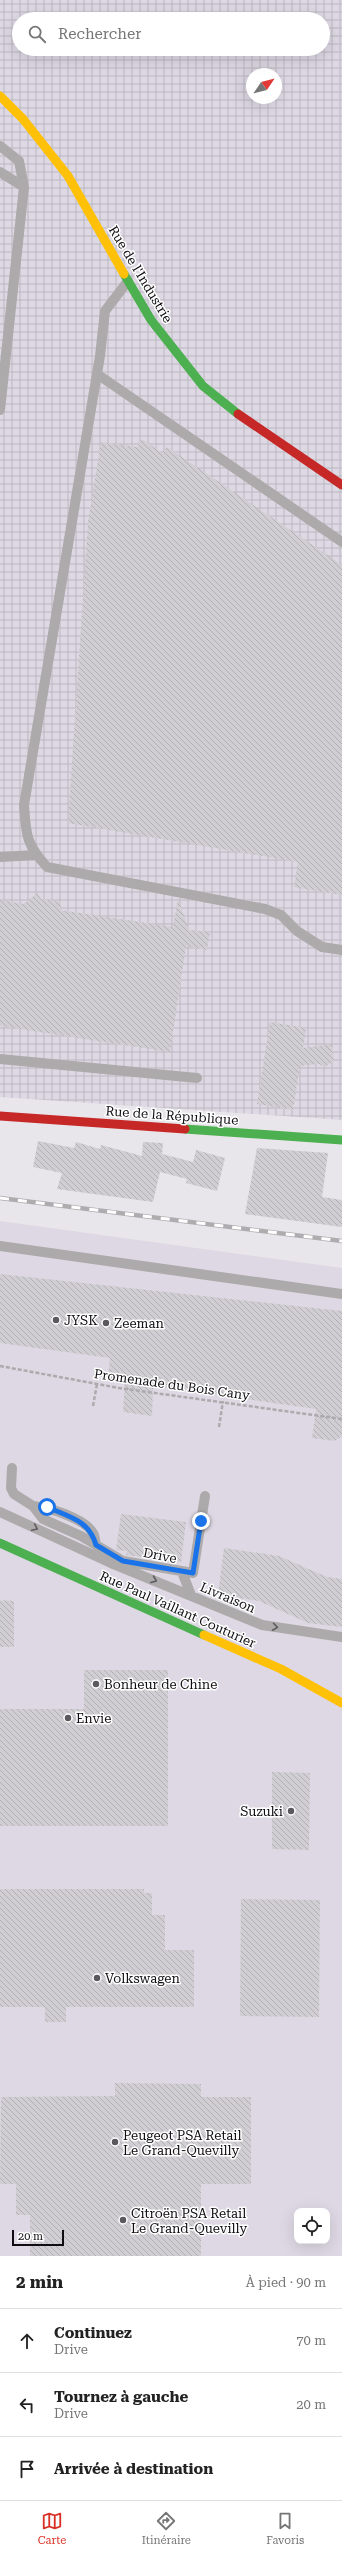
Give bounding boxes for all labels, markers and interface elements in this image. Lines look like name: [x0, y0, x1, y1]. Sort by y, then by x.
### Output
search box: [12, 12, 330, 56]
icon: search: [26, 23, 48, 45]
text: Rechercher: [58, 25, 141, 43]
north arrow: [246, 68, 282, 104]
street label: Rue de l'Industrie: [106, 223, 175, 326]
street label: Rue de la République: [105, 1103, 239, 1128]
place label: JYSK: [64, 1313, 98, 1328]
marker: JYSK: [51, 1315, 61, 1325]
place label: Zeeman: [114, 1316, 164, 1331]
marker: Zeeman: [101, 1318, 111, 1328]
street label: Promenade du Bois Cany: [93, 1366, 251, 1403]
route start: [38, 1498, 56, 1516]
route end: [192, 1512, 210, 1530]
one-way arrow: [31, 1523, 39, 1531]
street label: Drive: [142, 1545, 178, 1566]
street label: Rue Paul Vaillant Couturier: [97, 1568, 259, 1651]
one-way arrow: [151, 1576, 158, 1584]
street label: Livraison: [198, 1579, 258, 1616]
one-way arrow: [272, 1622, 278, 1631]
place label: Bonheur de Chine: [104, 1677, 217, 1692]
marker: Bonheur de Chine: [91, 1679, 101, 1689]
place label: Envie: [76, 1711, 111, 1726]
marker: Envie: [63, 1713, 73, 1723]
place label: Suzuki: [240, 1804, 283, 1819]
marker: Suzuki: [286, 1806, 296, 1816]
place label: Volkswagen: [105, 1971, 180, 1986]
marker: Volkswagen: [92, 1973, 102, 1983]
place label: Peugeot PSA Retail Le Grand-Quevilly: [123, 2128, 241, 2158]
marker: Peugeot PSA Retail Le Grand-Quevilly: [110, 2137, 120, 2147]
place label: Citroën PSA Retail Le Grand-Quevilly: [131, 2206, 248, 2236]
map controls: [294, 2208, 330, 2244]
button: locate: [294, 2208, 330, 2244]
marker: Citroën PSA Retail Le Grand-Quevilly: [118, 2215, 128, 2225]
scale bar: [12, 2228, 64, 2247]
text: 20 m: [18, 2230, 43, 2243]
text: 2 min: [16, 2272, 63, 2292]
text: À pied · 90 m: [246, 2275, 326, 2290]
text: Continuez: [54, 2324, 132, 2342]
icon: ahead: [16, 2330, 38, 2352]
text: 70 m: [296, 2333, 326, 2348]
text: Drive: [54, 2342, 88, 2357]
text: Tournez à gauche: [54, 2388, 188, 2406]
icon: left: [16, 2394, 38, 2416]
text: 20 m: [296, 2397, 326, 2412]
text: Drive: [54, 2406, 88, 2421]
icon: arrive: [16, 2458, 38, 2480]
text: Arrivée à destination: [54, 2460, 213, 2478]
tab: Carte: [38, 2510, 66, 2547]
tab: Itinéraire: [142, 2510, 191, 2547]
tab: Favoris: [266, 2510, 304, 2547]

